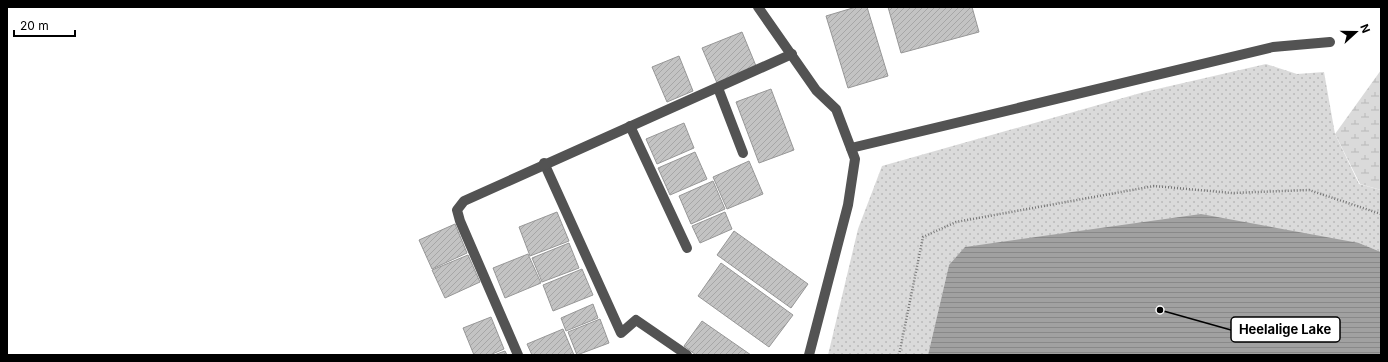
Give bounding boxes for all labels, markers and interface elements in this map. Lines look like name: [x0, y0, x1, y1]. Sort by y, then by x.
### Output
scale bar: [14, 12, 75, 38]
north arrow: [1336, 12, 1376, 52]
text: 20 m: [20, 18, 49, 33]
text: N: [1357, 22, 1373, 35]
callout: Heelalige Lake: [1231, 317, 1340, 342]
text: Heelalige Lake: [1239, 321, 1331, 337]

